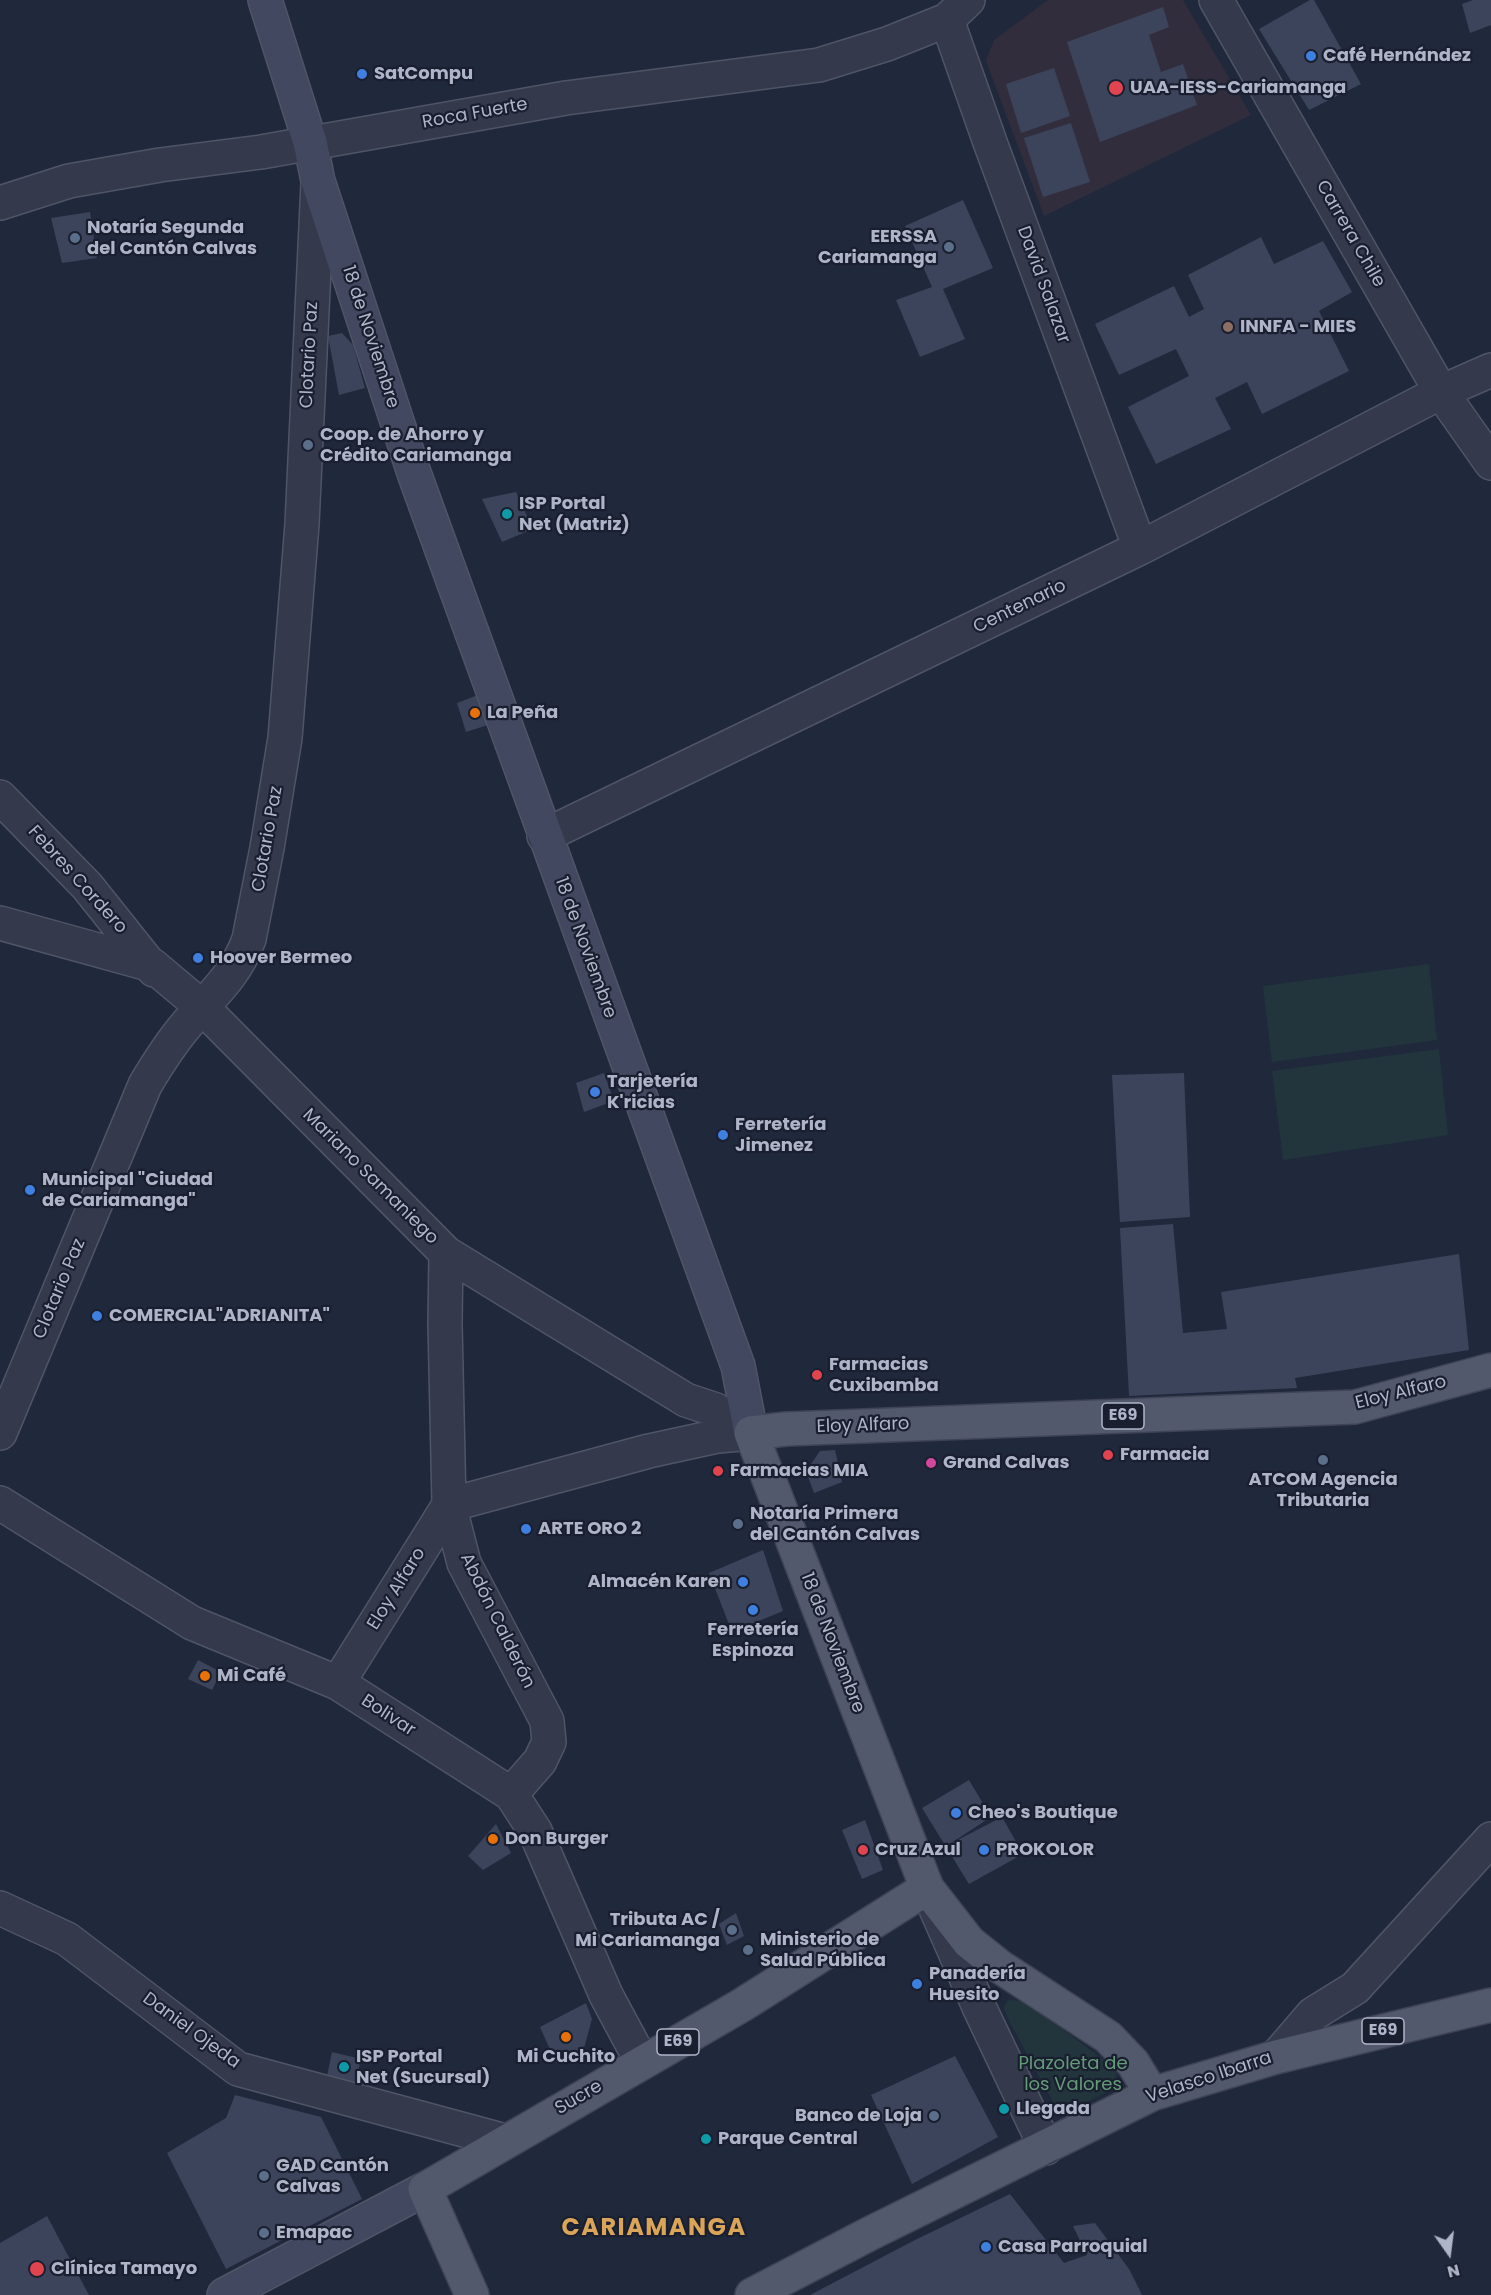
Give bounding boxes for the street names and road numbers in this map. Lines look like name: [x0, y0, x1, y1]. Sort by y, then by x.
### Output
street label: Roca Fuerte: [421, 94, 529, 134]
street label: Carrera Chile: [1311, 177, 1389, 291]
street label: David Salazar: [1012, 224, 1074, 346]
street label: 18 de Noviembre: [337, 263, 403, 411]
street label: Clotario Paz: [296, 301, 324, 409]
street label: Centenario: [970, 575, 1070, 639]
street label: Clotario Paz: [248, 785, 288, 893]
street label: Febres Cordero: [23, 821, 131, 939]
street label: 18 de Noviembre: [549, 875, 621, 1021]
street label: Mariano Samaniego: [298, 1105, 442, 1249]
street label: Clotario Paz: [29, 1236, 91, 1342]
street label: Eloy Alfaro: [1353, 1371, 1449, 1415]
road number: E69: [1102, 1403, 1144, 1429]
street label: Eloy Alfaro: [816, 1414, 910, 1438]
street label: Eloy Alfaro: [363, 1544, 431, 1634]
street label: Abdón Calderón: [455, 1550, 539, 1692]
street label: 18 de Noviembre: [795, 1570, 869, 1716]
street label: Bolivar: [357, 1690, 419, 1742]
street label: Daniel Ojeda: [138, 1988, 244, 2074]
road number: E69: [1362, 2018, 1404, 2044]
road number: E69: [657, 2029, 699, 2055]
street label: Velasco Ibarra: [1143, 2047, 1275, 2109]
street label: Sucre: [552, 2076, 606, 2120]

